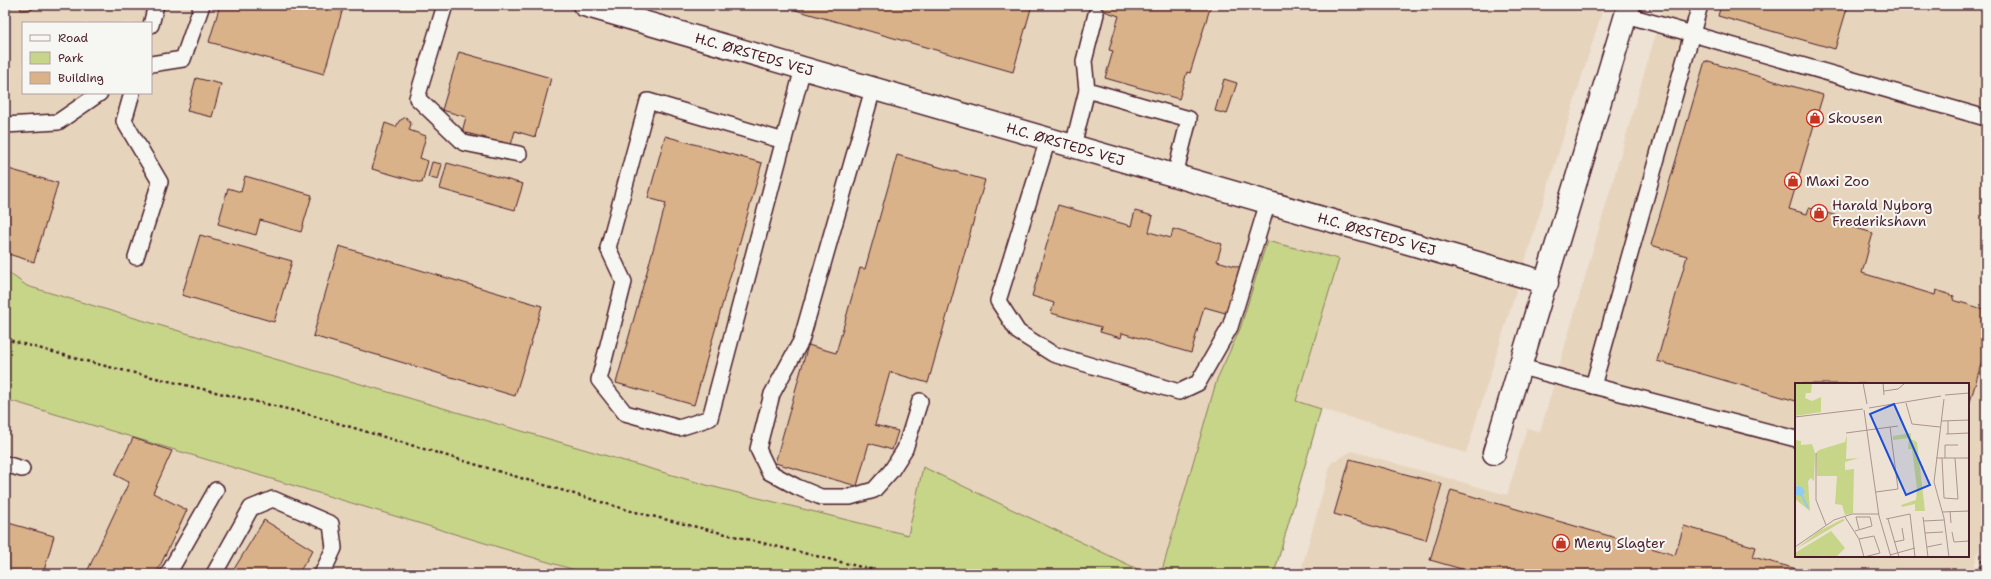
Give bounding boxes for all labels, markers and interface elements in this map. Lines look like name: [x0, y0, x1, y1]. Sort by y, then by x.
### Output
legend: [22, 22, 152, 94]
street label: H.C. ØRSTEDS VEJ: [693, 28, 815, 80]
text: Road: [58, 30, 89, 46]
text: Park: [58, 50, 84, 66]
text: Building: [58, 70, 104, 86]
shop icon: Skousen: [1805, 108, 1825, 128]
place label: Skousen: [1828, 109, 1883, 127]
street label: H.C. ØRSTEDS VEJ: [1004, 118, 1127, 170]
shop icon: Maxi Zoo: [1783, 171, 1803, 191]
place label: Maxi Zoo: [1806, 172, 1869, 190]
place label: Harald Nyborg Frederikshavn: [1832, 196, 1932, 230]
shop icon: Harald Nyborg Frederikshavn: [1809, 203, 1829, 223]
street label: H.C. ØRSTEDS VEJ: [1315, 208, 1438, 259]
inset map: [1795, 383, 1969, 557]
shop icon: Meny Slagter: [1551, 533, 1571, 553]
place label: Meny Slagter: [1574, 534, 1666, 552]

